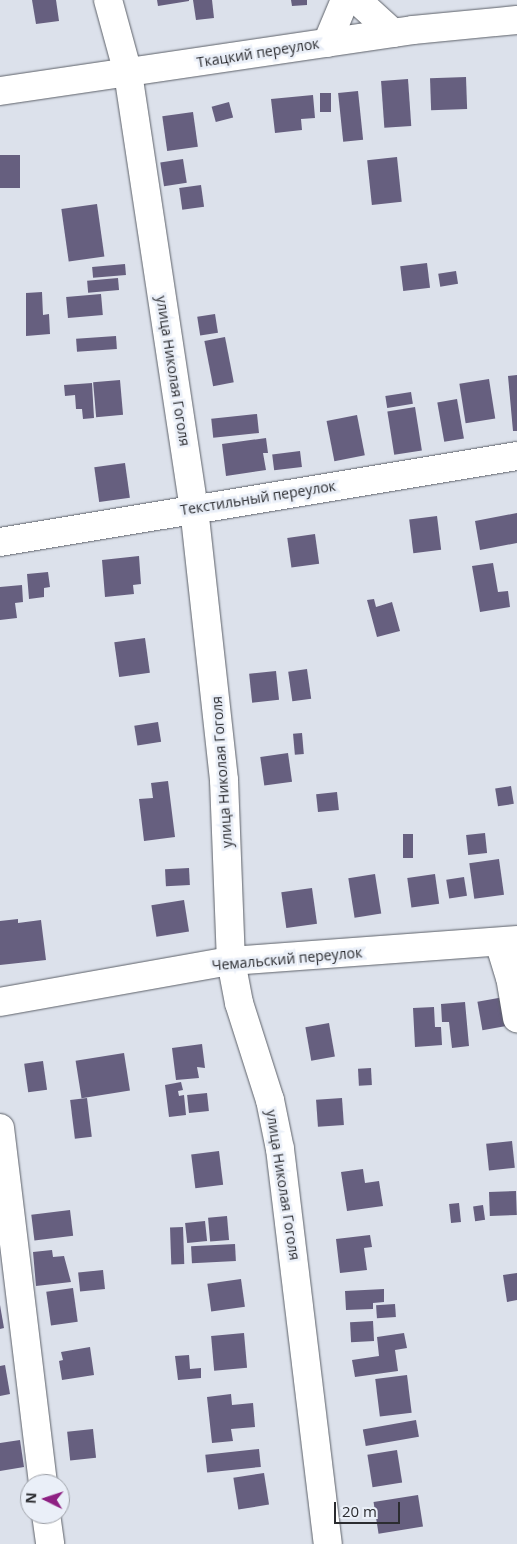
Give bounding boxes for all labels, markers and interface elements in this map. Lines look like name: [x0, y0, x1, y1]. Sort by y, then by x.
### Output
street label: Ткацкий переулок: [196, 35, 320, 71]
street label: улица Николая Гоголя: [153, 295, 193, 447]
street label: Текстильный переулок: [179, 477, 337, 519]
street label: улица Николая Гоголя: [208, 696, 236, 848]
street label: Чемальский переулок: [211, 944, 363, 974]
street label: улица Николая Гоголя: [263, 1109, 303, 1261]
north arrow: [20, 1474, 70, 1524]
text: N: [21, 1492, 40, 1504]
scale bar: [337, 1492, 403, 1524]
text: 20 m: [342, 1501, 377, 1521]

